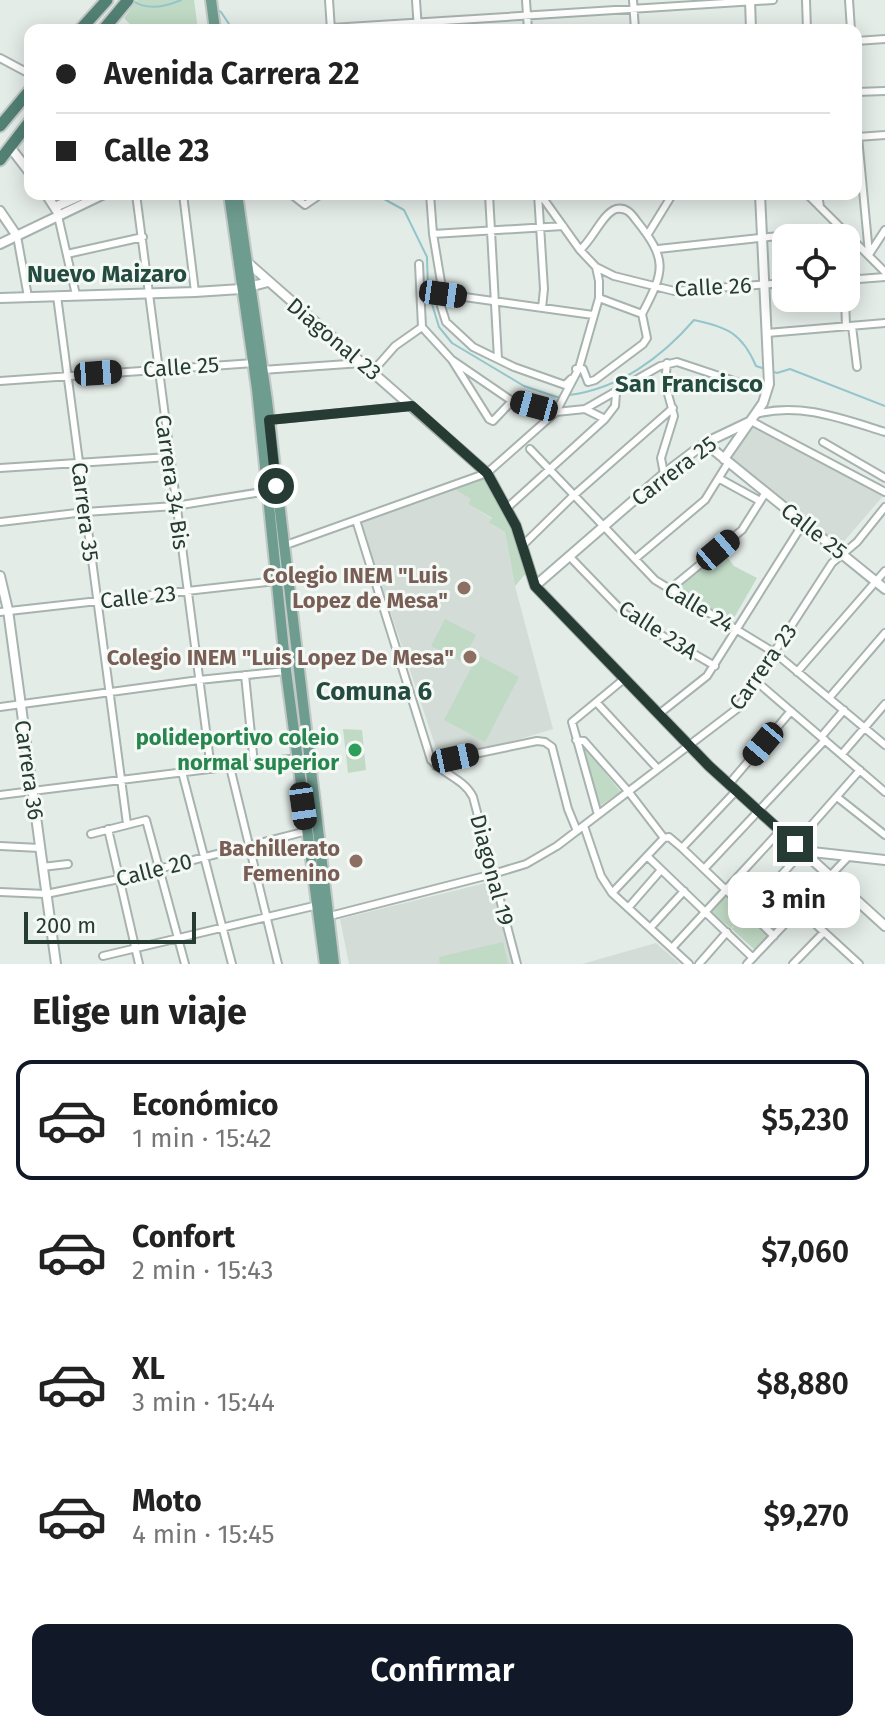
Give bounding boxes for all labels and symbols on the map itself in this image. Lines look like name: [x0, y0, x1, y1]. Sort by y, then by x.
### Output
district label: Nuevo Maizaro: [27, 260, 187, 288]
street label: Calle 26: [674, 272, 752, 302]
car: [418, 279, 468, 309]
street label: Diagonal 23: [281, 292, 387, 386]
street label: Calle 25: [142, 351, 220, 383]
car: [73, 359, 123, 387]
district label: San Francisco: [615, 370, 763, 398]
car: [508, 388, 560, 424]
street label: Carrera 34 Bis: [149, 413, 195, 551]
street label: Carrera 25: [626, 430, 722, 512]
street label: Carrera 35: [66, 461, 104, 563]
route start: [258, 468, 294, 504]
street label: Calle 25: [776, 497, 852, 565]
car: [692, 525, 744, 575]
place label: Colegio INEM "Luis Lopez de Mesa": [263, 562, 448, 614]
street label: Calle 24: [659, 576, 739, 638]
marker: Colegio INEM "Luis Lopez de Mesa": [455, 579, 473, 597]
street label: Calle 23: [99, 580, 177, 614]
street label: Calle 23A: [613, 594, 703, 666]
street label: Carrera 23: [723, 618, 803, 716]
place label: Colegio INEM "Luis Lopez De Mesa": [107, 644, 454, 671]
marker: Colegio INEM "Luis Lopez De Mesa": [461, 648, 479, 666]
district label: Comuna 6: [316, 676, 433, 707]
street label: Carrera 36: [9, 718, 49, 822]
car: [738, 718, 788, 770]
place label: polideportivo coleio normal superior: [136, 724, 339, 776]
marker: polideportivo coleio normal superior: [346, 741, 364, 759]
car: [429, 741, 481, 775]
car: [288, 781, 318, 831]
street label: Diagonal 19: [464, 811, 520, 929]
route end: [777, 826, 813, 862]
place label: Bachillerato Femenino: [219, 835, 340, 887]
street label: Calle 20: [113, 848, 195, 892]
marker: Bachillerato Femenino: [347, 852, 365, 870]
callout: 3 min: [729, 872, 861, 928]
scale bar: [24, 908, 196, 944]

